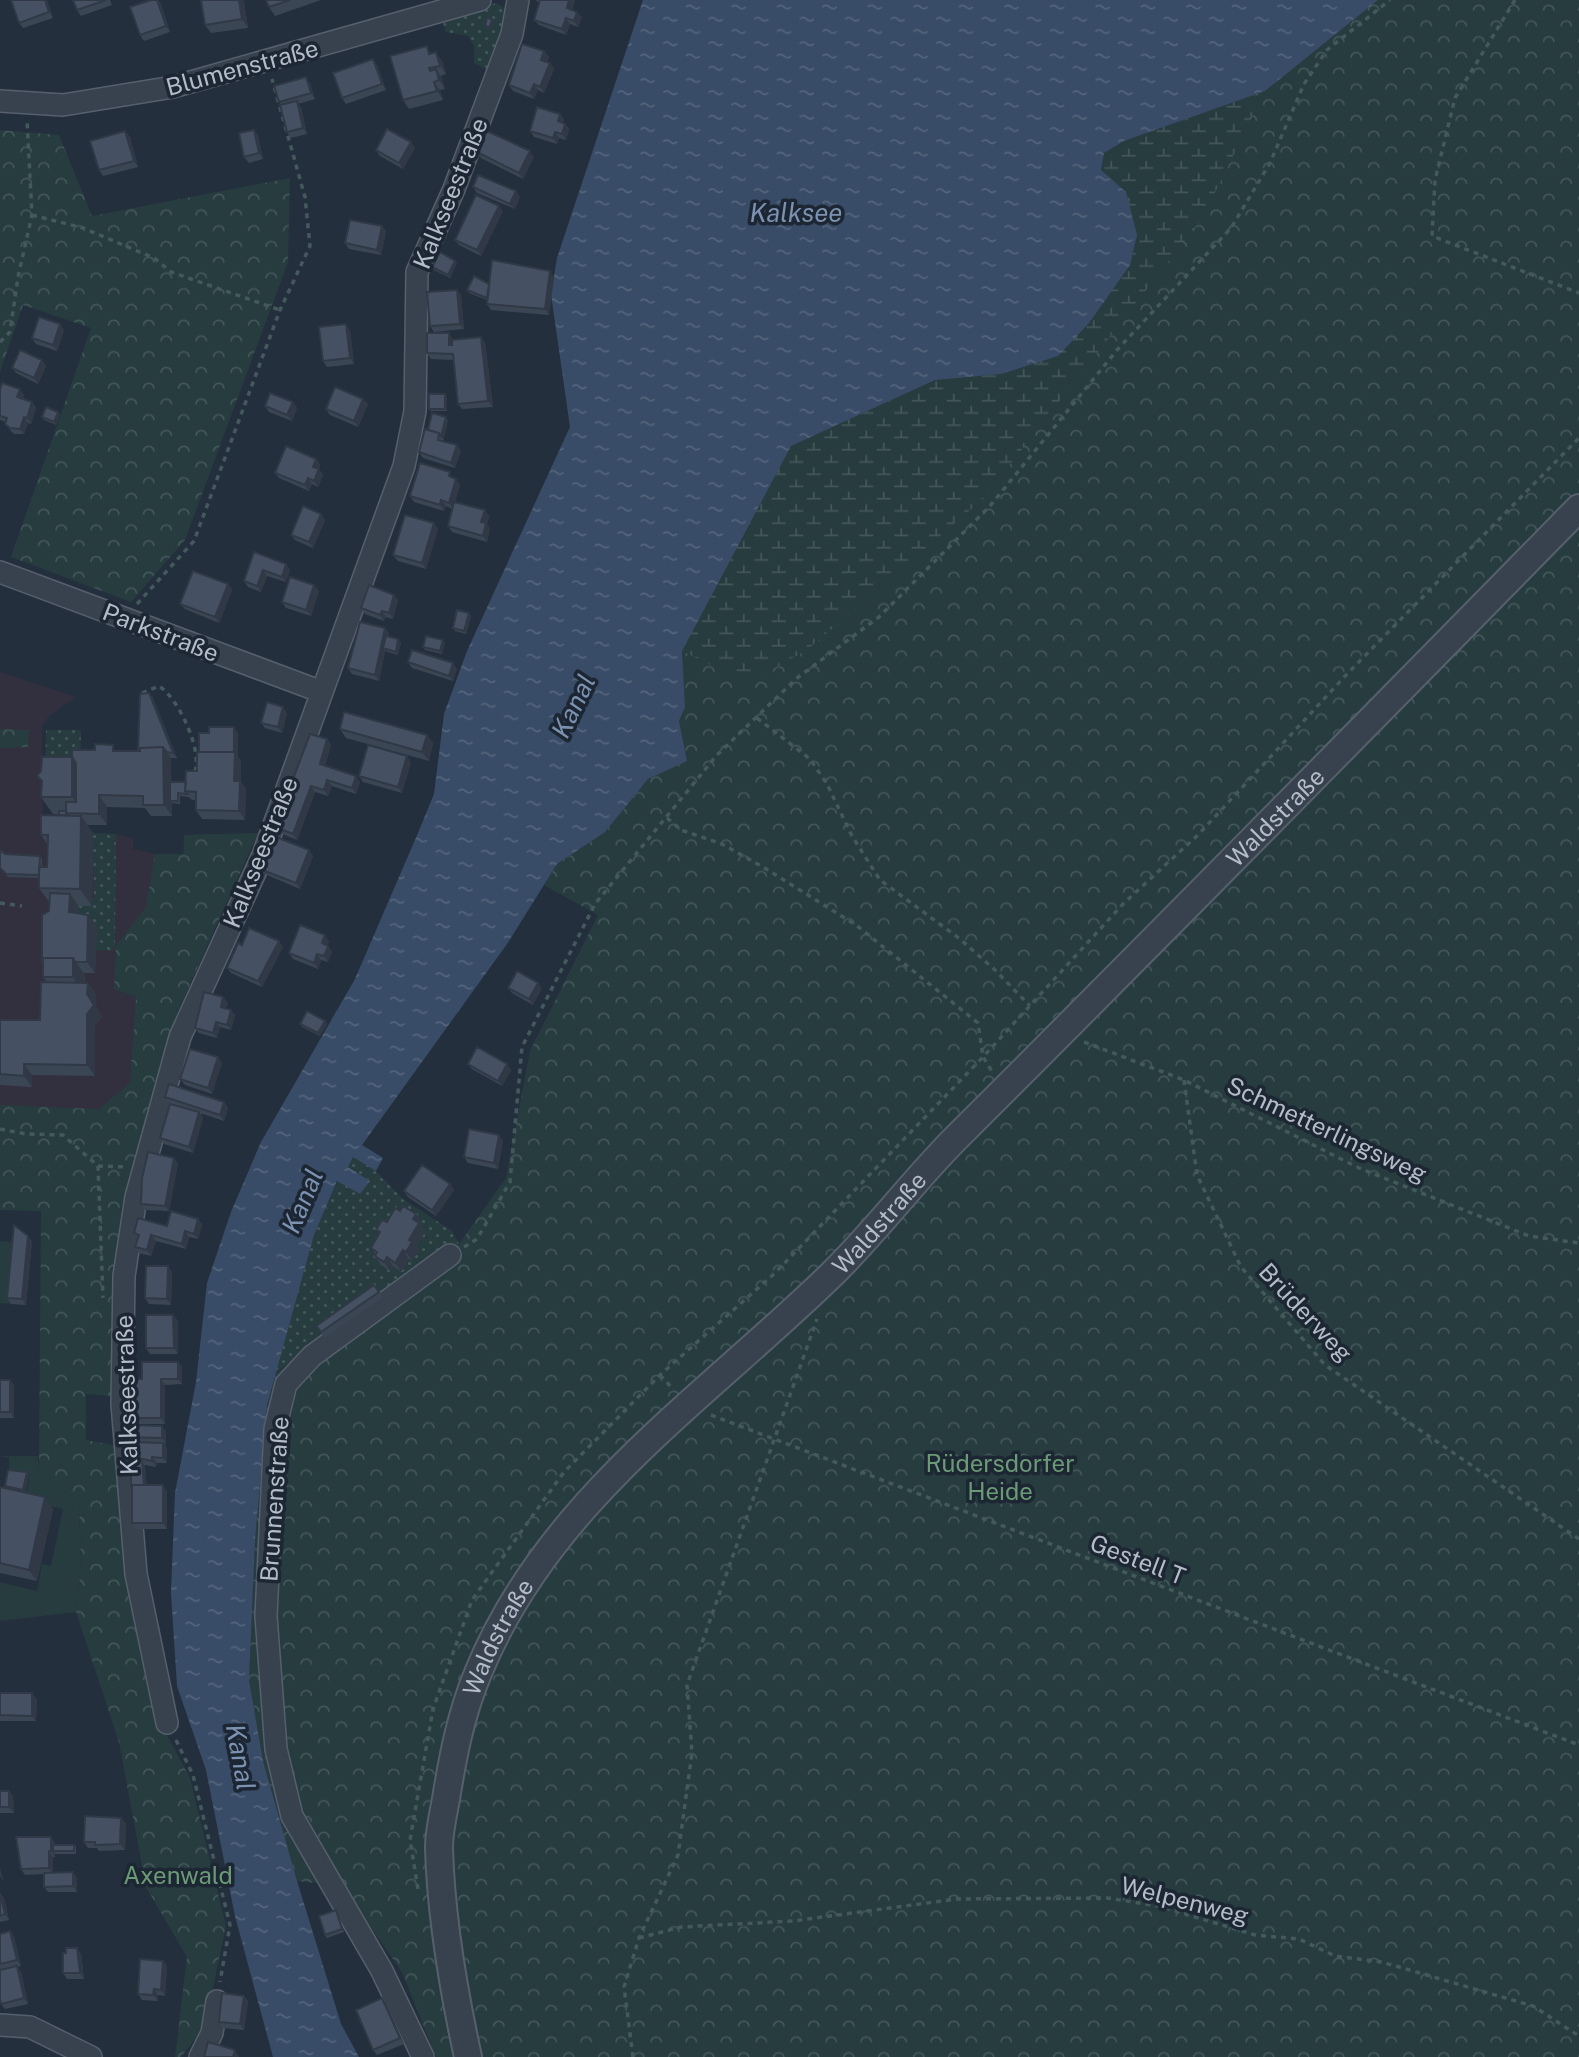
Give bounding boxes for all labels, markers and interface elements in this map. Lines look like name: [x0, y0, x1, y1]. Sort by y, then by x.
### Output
street label: Blumenstraße: [163, 33, 321, 101]
street label: Kalkseestraße: [407, 113, 493, 273]
water label: Kalksee: [749, 197, 843, 228]
street label: Parkstraße: [99, 597, 223, 667]
water label: Kanal: [544, 669, 602, 743]
street label: Waldstraße: [1220, 762, 1330, 872]
street label: Kalkseestraße: [217, 772, 303, 932]
street label: Schmetterlingsweg: [1223, 1070, 1431, 1188]
water label: Kanal: [275, 1164, 329, 1238]
street label: Waldstraße: [826, 1166, 932, 1280]
street label: Brüderweg: [1253, 1257, 1359, 1367]
street label: Kalkseestraße: [109, 1314, 143, 1476]
street label: Brunnenstraße: [254, 1415, 294, 1583]
park label: Rüdersdorfer Heide: [925, 1449, 1075, 1505]
street label: Gestell T: [1086, 1528, 1190, 1590]
street label: Waldstraße: [457, 1573, 539, 1699]
water label: Kanal: [220, 1721, 262, 1793]
park label: Axenwald: [123, 1861, 233, 1889]
street label: Welpenweg: [1118, 1871, 1252, 1929]

